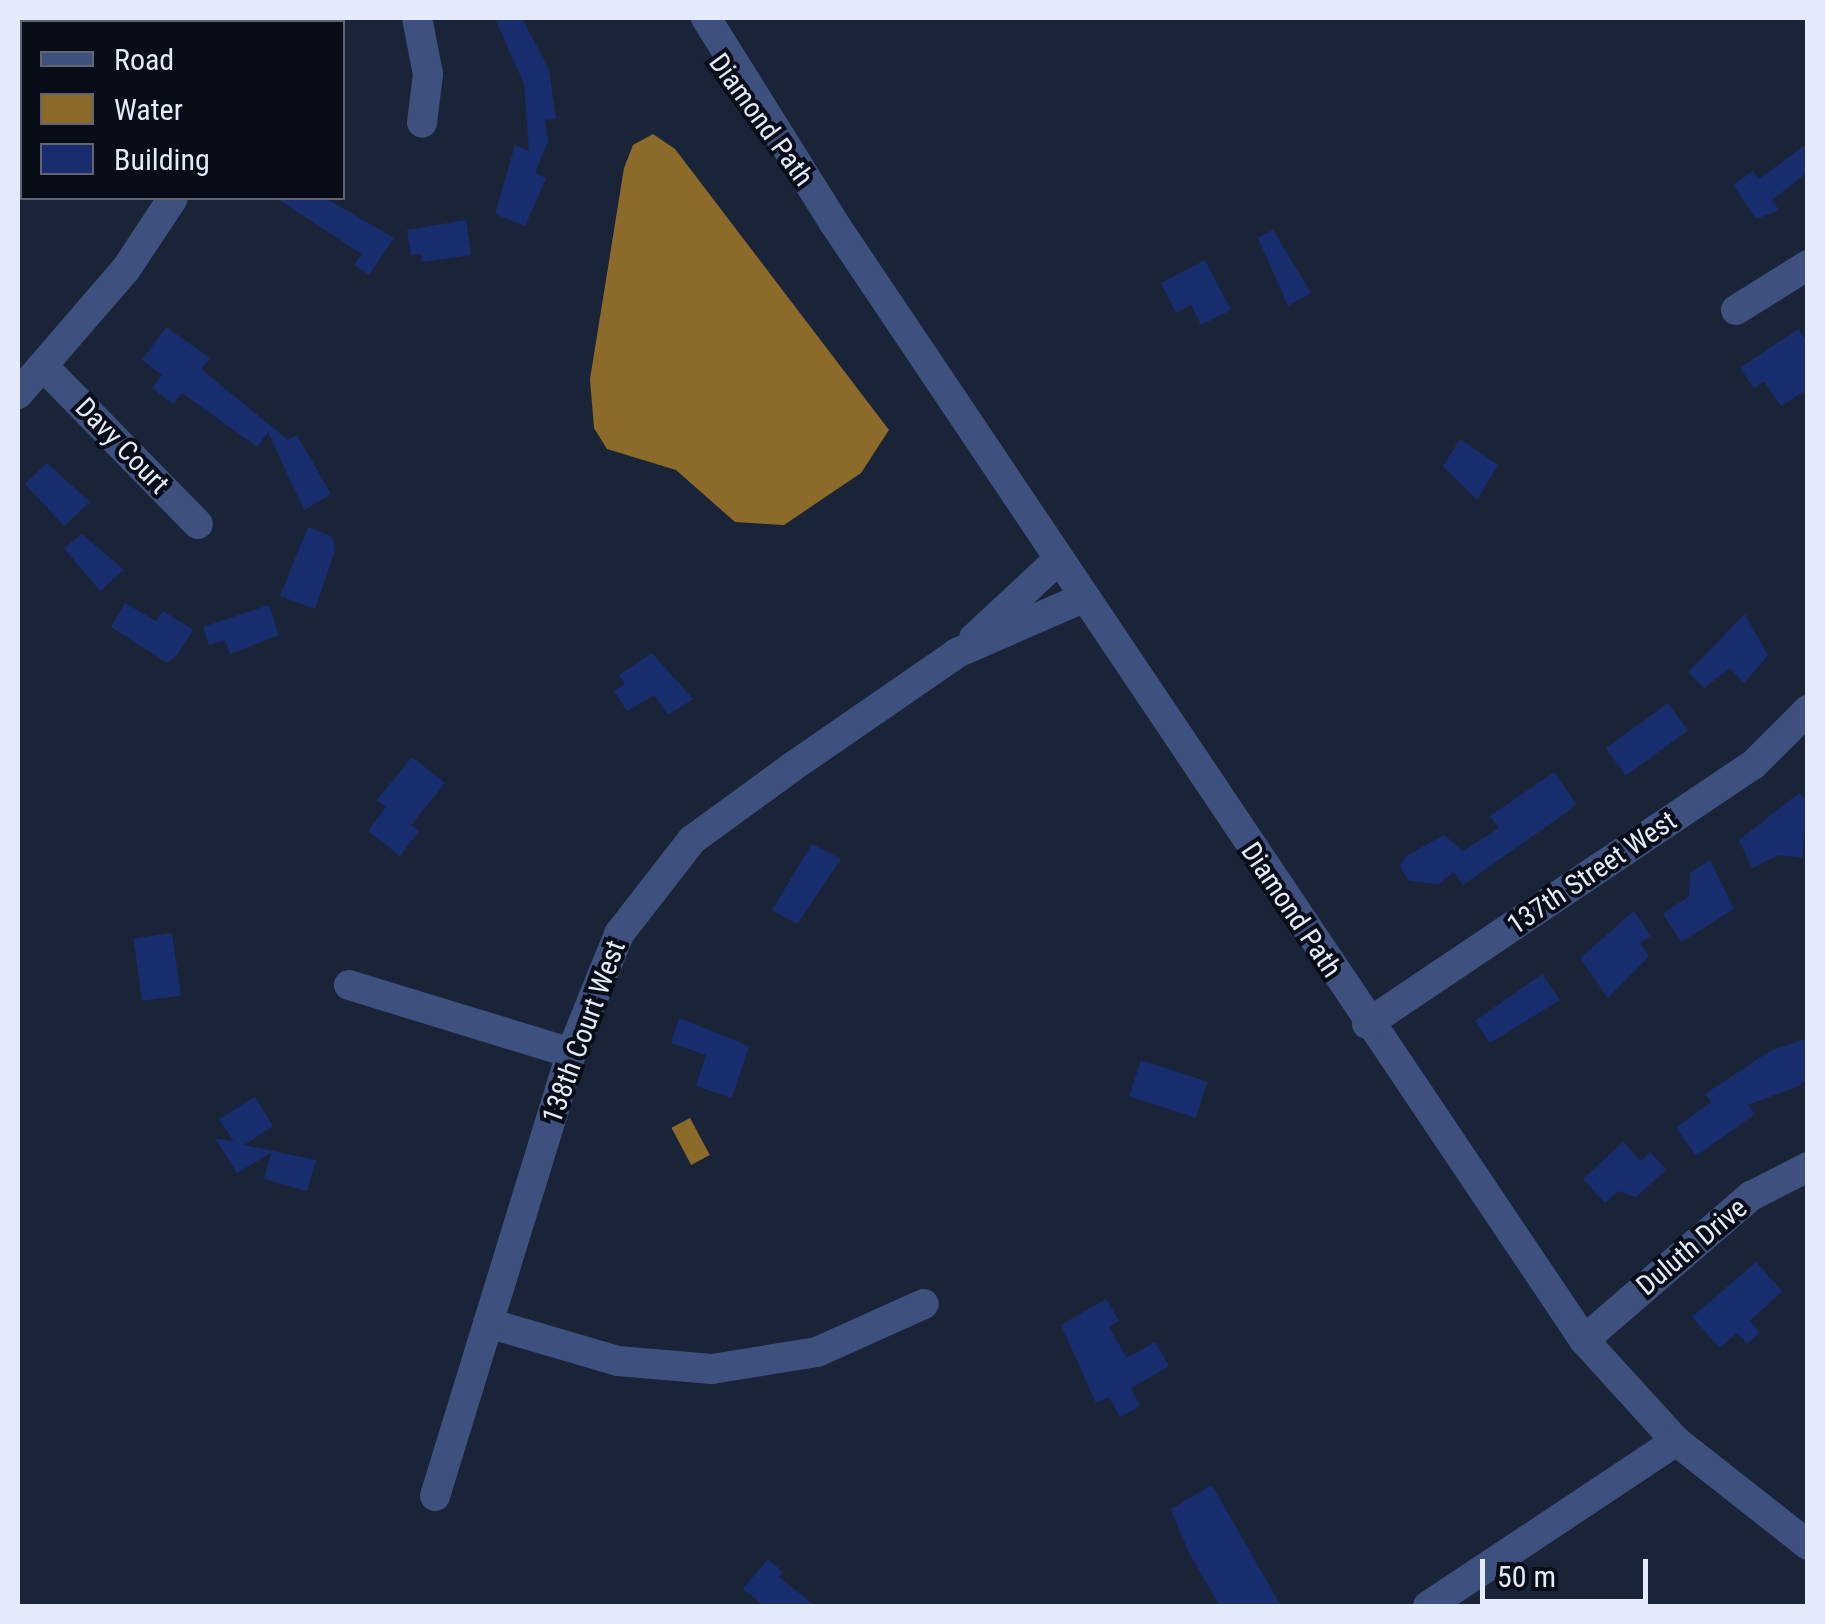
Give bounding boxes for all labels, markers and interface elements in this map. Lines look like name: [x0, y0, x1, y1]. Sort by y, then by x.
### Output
legend: [20, 20, 345, 200]
text: Road: [114, 42, 174, 77]
street label: Diamond Path: [702, 47, 820, 193]
text: Water: [114, 92, 183, 127]
text: Building: [114, 142, 210, 177]
street label: Davy Court: [68, 391, 176, 501]
street label: 137th Street West: [1501, 804, 1683, 942]
street label: Diamond Path: [1234, 836, 1348, 984]
street label: 138th Court West: [535, 936, 633, 1128]
street label: Duluth Drive: [1630, 1191, 1754, 1303]
scale bar: [1485, 1539, 1652, 1601]
text: 50 m: [1497, 1559, 1556, 1594]

